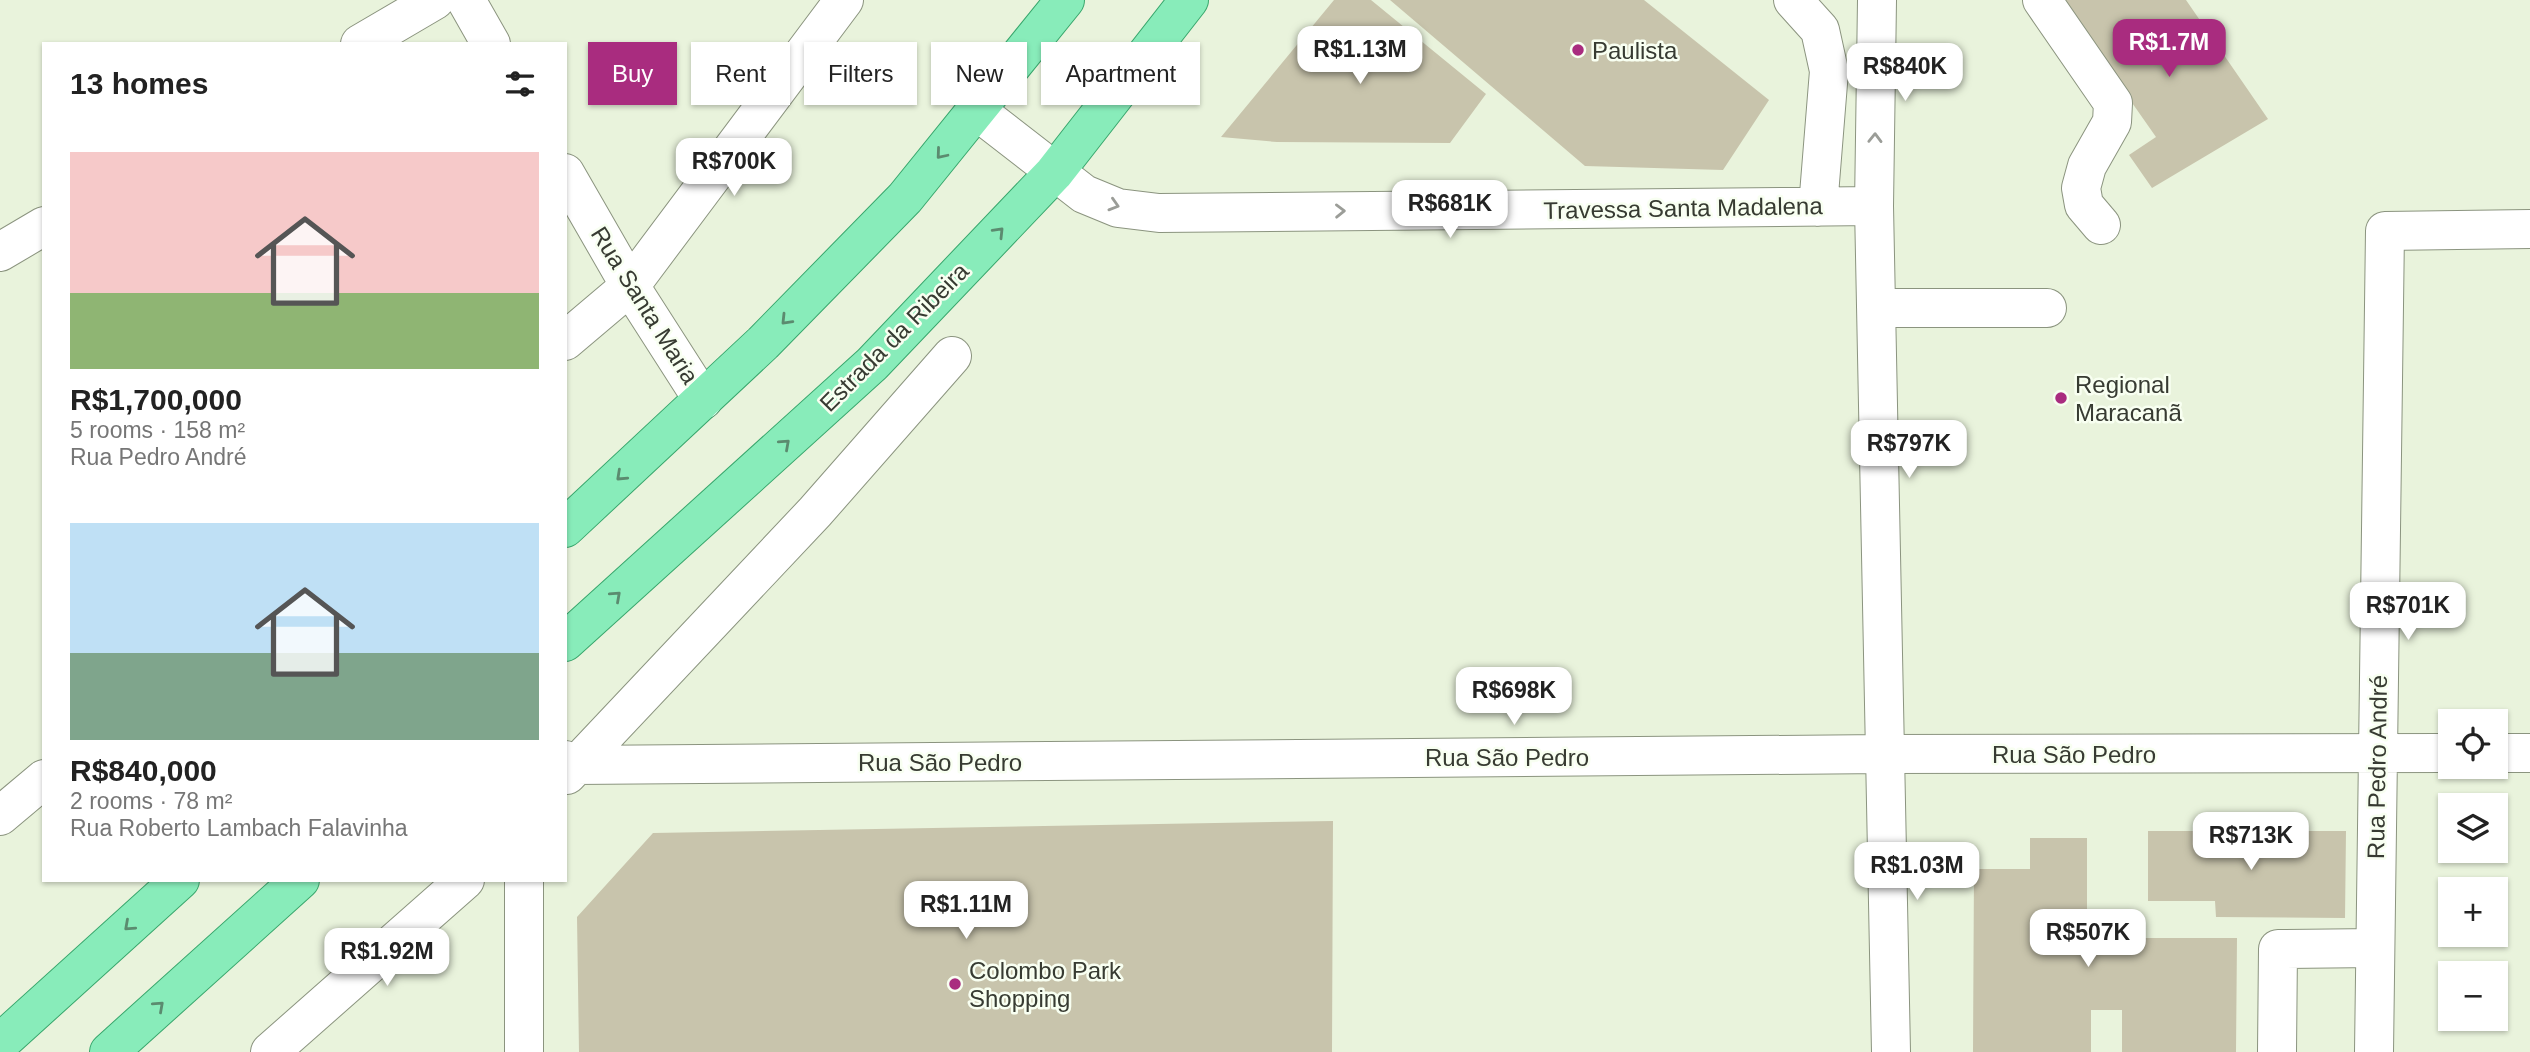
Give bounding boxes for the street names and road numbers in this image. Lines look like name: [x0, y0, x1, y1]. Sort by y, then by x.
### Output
street label: Travessa Santa Madalena: [1543, 192, 1823, 224]
street label: Rua Santa Maria: [586, 221, 705, 389]
street label: Estrada da Ribeira: [814, 257, 974, 417]
street label: Rua Pedro André: [2362, 675, 2392, 859]
street label: Rua São Pedro: [1992, 741, 2156, 768]
street label: Rua São Pedro: [1425, 744, 1589, 771]
street label: Rua São Pedro: [858, 749, 1022, 776]

